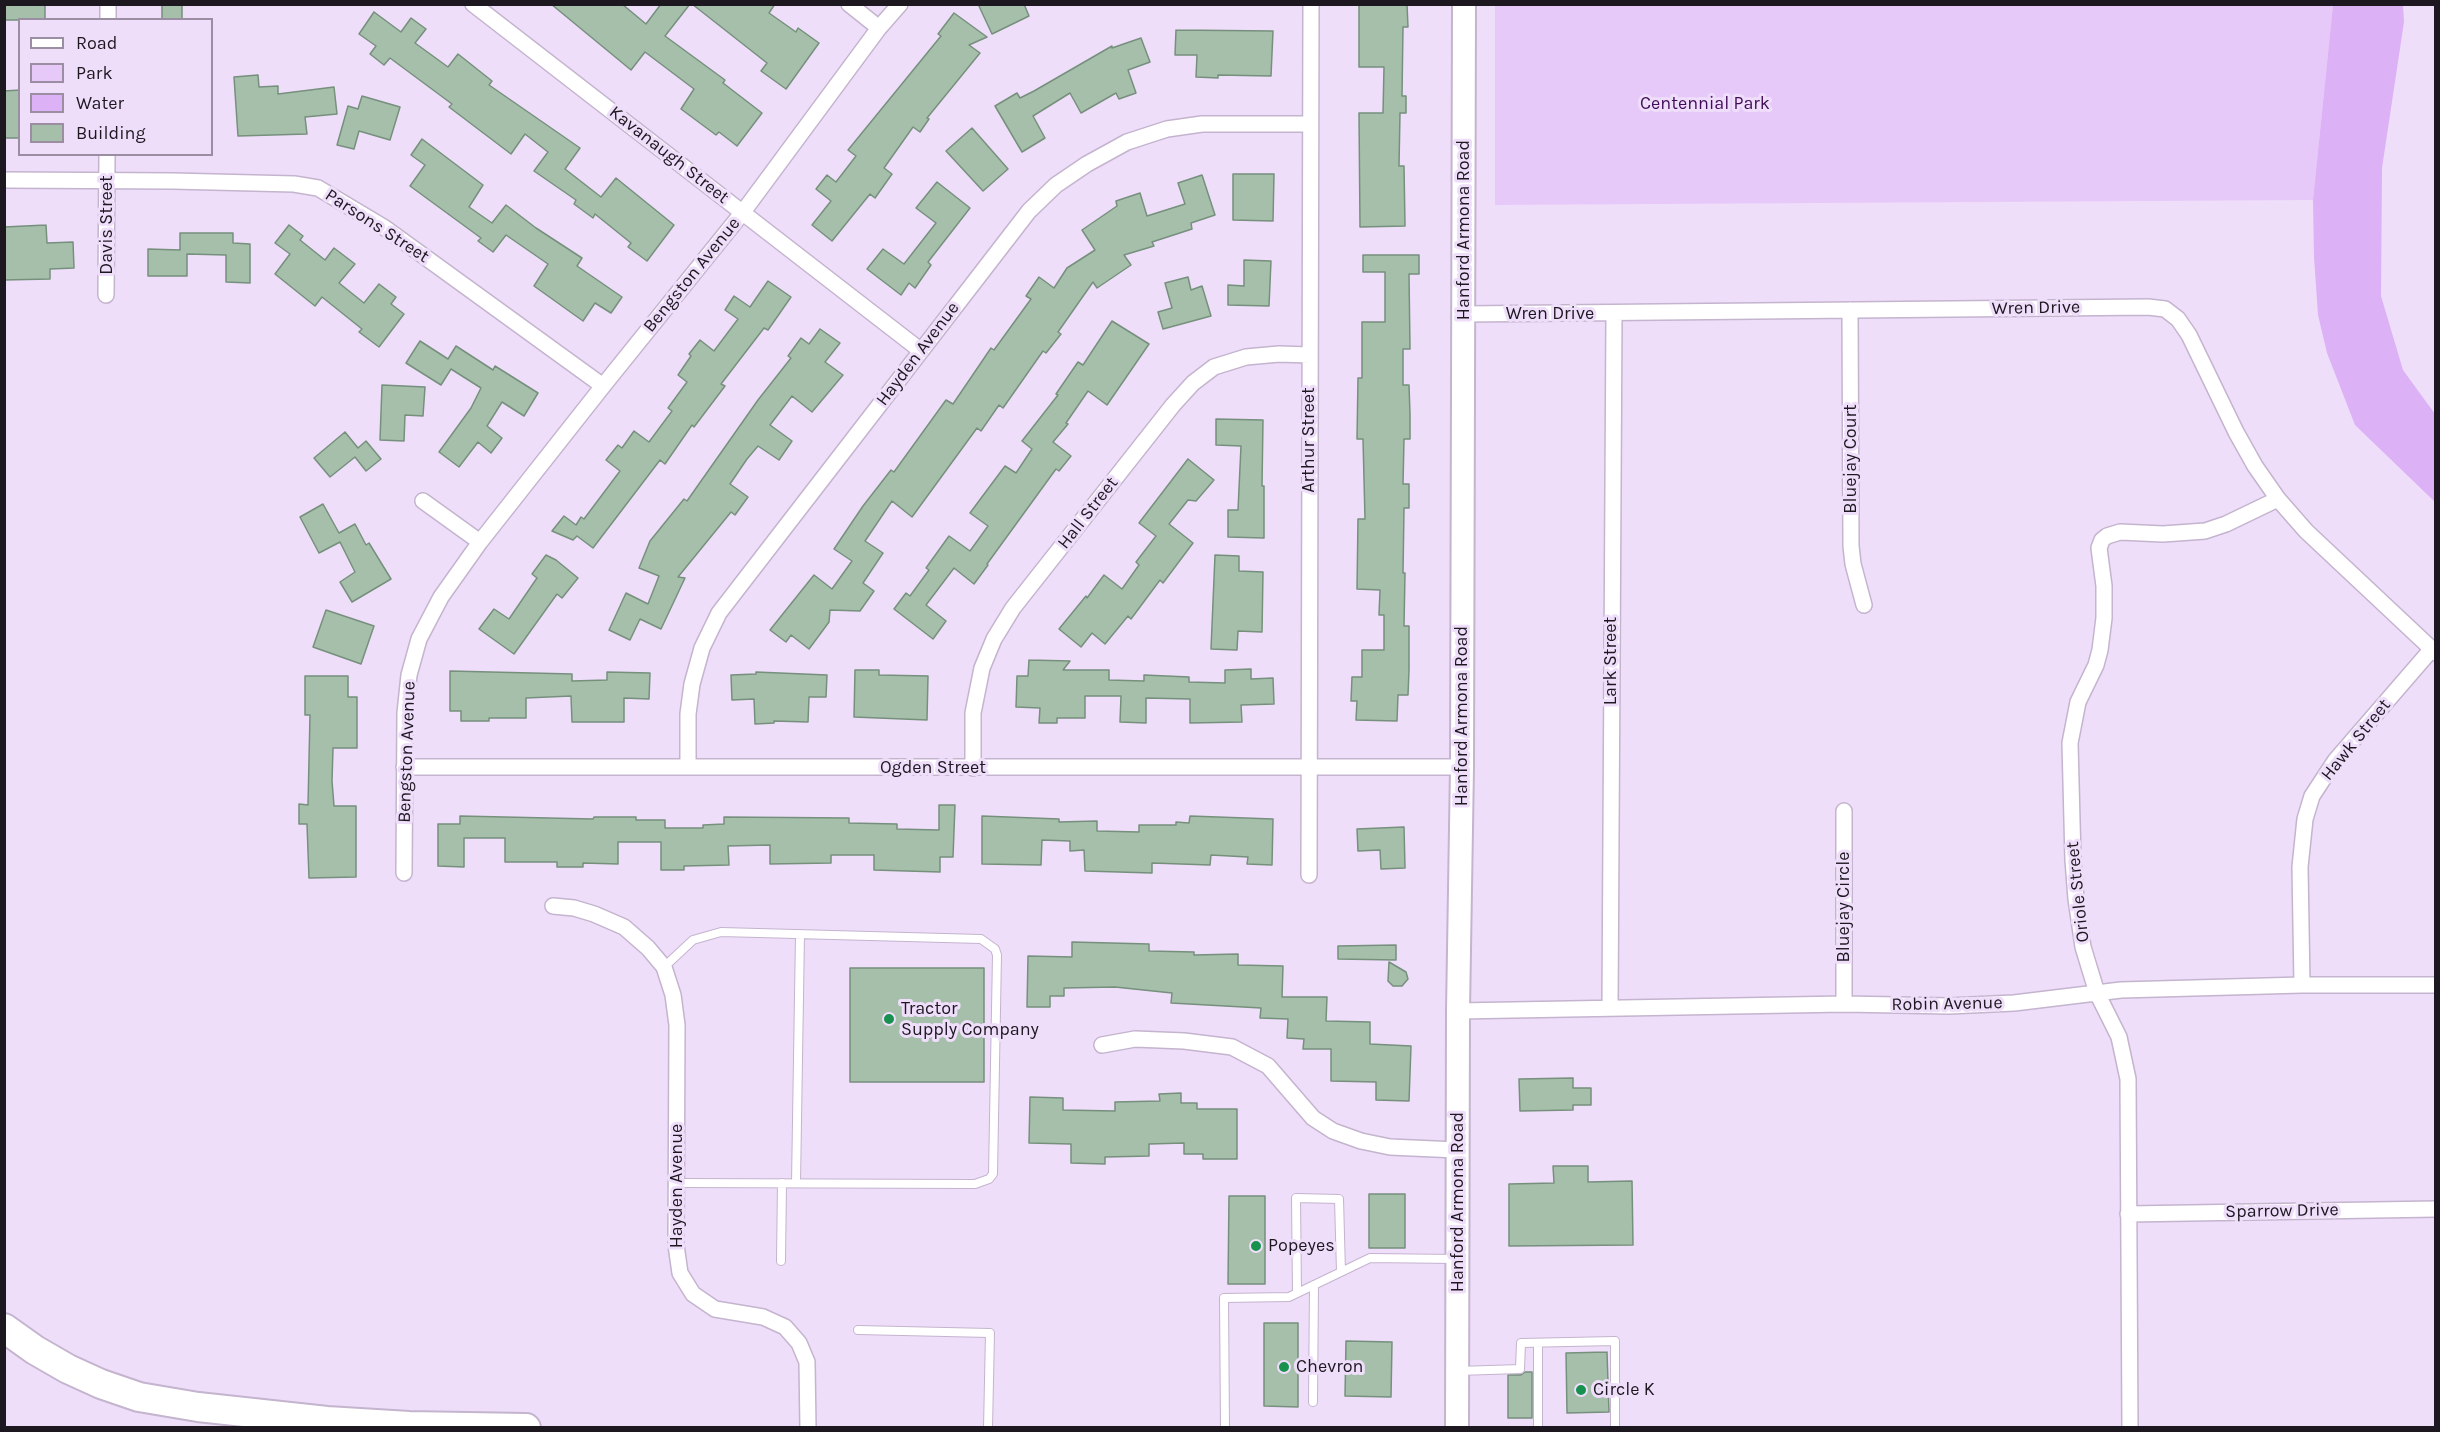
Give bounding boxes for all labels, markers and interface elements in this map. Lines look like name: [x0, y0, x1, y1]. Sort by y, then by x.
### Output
legend: [18, 18, 213, 156]
text: Road: [76, 32, 117, 54]
text: Park: [76, 62, 113, 84]
text: Water: [76, 92, 124, 114]
park label: Centennial Park: [1640, 93, 1770, 115]
street label: Kavanaugh Street: [605, 101, 733, 209]
text: Building: [76, 122, 146, 144]
street label: Hanford Armona Road: [1453, 140, 1475, 320]
street label: Davis Street: [96, 175, 118, 275]
street label: Parsons Street: [321, 184, 433, 268]
street label: Bengston Avenue: [639, 213, 745, 337]
street label: Wren Drive: [1992, 296, 2080, 320]
street label: Hayden Avenue: [872, 298, 964, 410]
street label: Wren Drive: [1506, 303, 1594, 325]
street label: Arthur Street: [1298, 387, 1320, 493]
street label: Bluejay Court: [1840, 404, 1862, 514]
street label: Hall Street: [1053, 473, 1123, 553]
street label: Lark Street: [1600, 617, 1622, 705]
street label: Hanford Armona Road: [1451, 626, 1473, 806]
street label: Bengston Avenue: [394, 681, 420, 823]
street label: Hawk Street: [2317, 695, 2395, 785]
street label: Ogden Street: [880, 757, 986, 779]
street label: Oriole Street: [2062, 841, 2094, 943]
street label: Bluejay Circle: [1833, 851, 1855, 963]
street label: Robin Avenue: [1891, 992, 2003, 1016]
place label: Tractor Supply Company: [901, 998, 1039, 1040]
marker: Tractor Supply Company: [882, 1012, 896, 1026]
street label: Hanford Armona Road: [1447, 1112, 1469, 1292]
street label: Hayden Avenue: [666, 1124, 688, 1248]
street label: Sparrow Drive: [2225, 1199, 2339, 1223]
place label: Popeyes: [1268, 1235, 1335, 1257]
marker: Popeyes: [1249, 1239, 1263, 1253]
place label: Chevron: [1296, 1356, 1363, 1378]
marker: Chevron: [1277, 1360, 1291, 1374]
place label: Circle K: [1593, 1379, 1655, 1401]
marker: Circle K: [1574, 1383, 1588, 1397]

